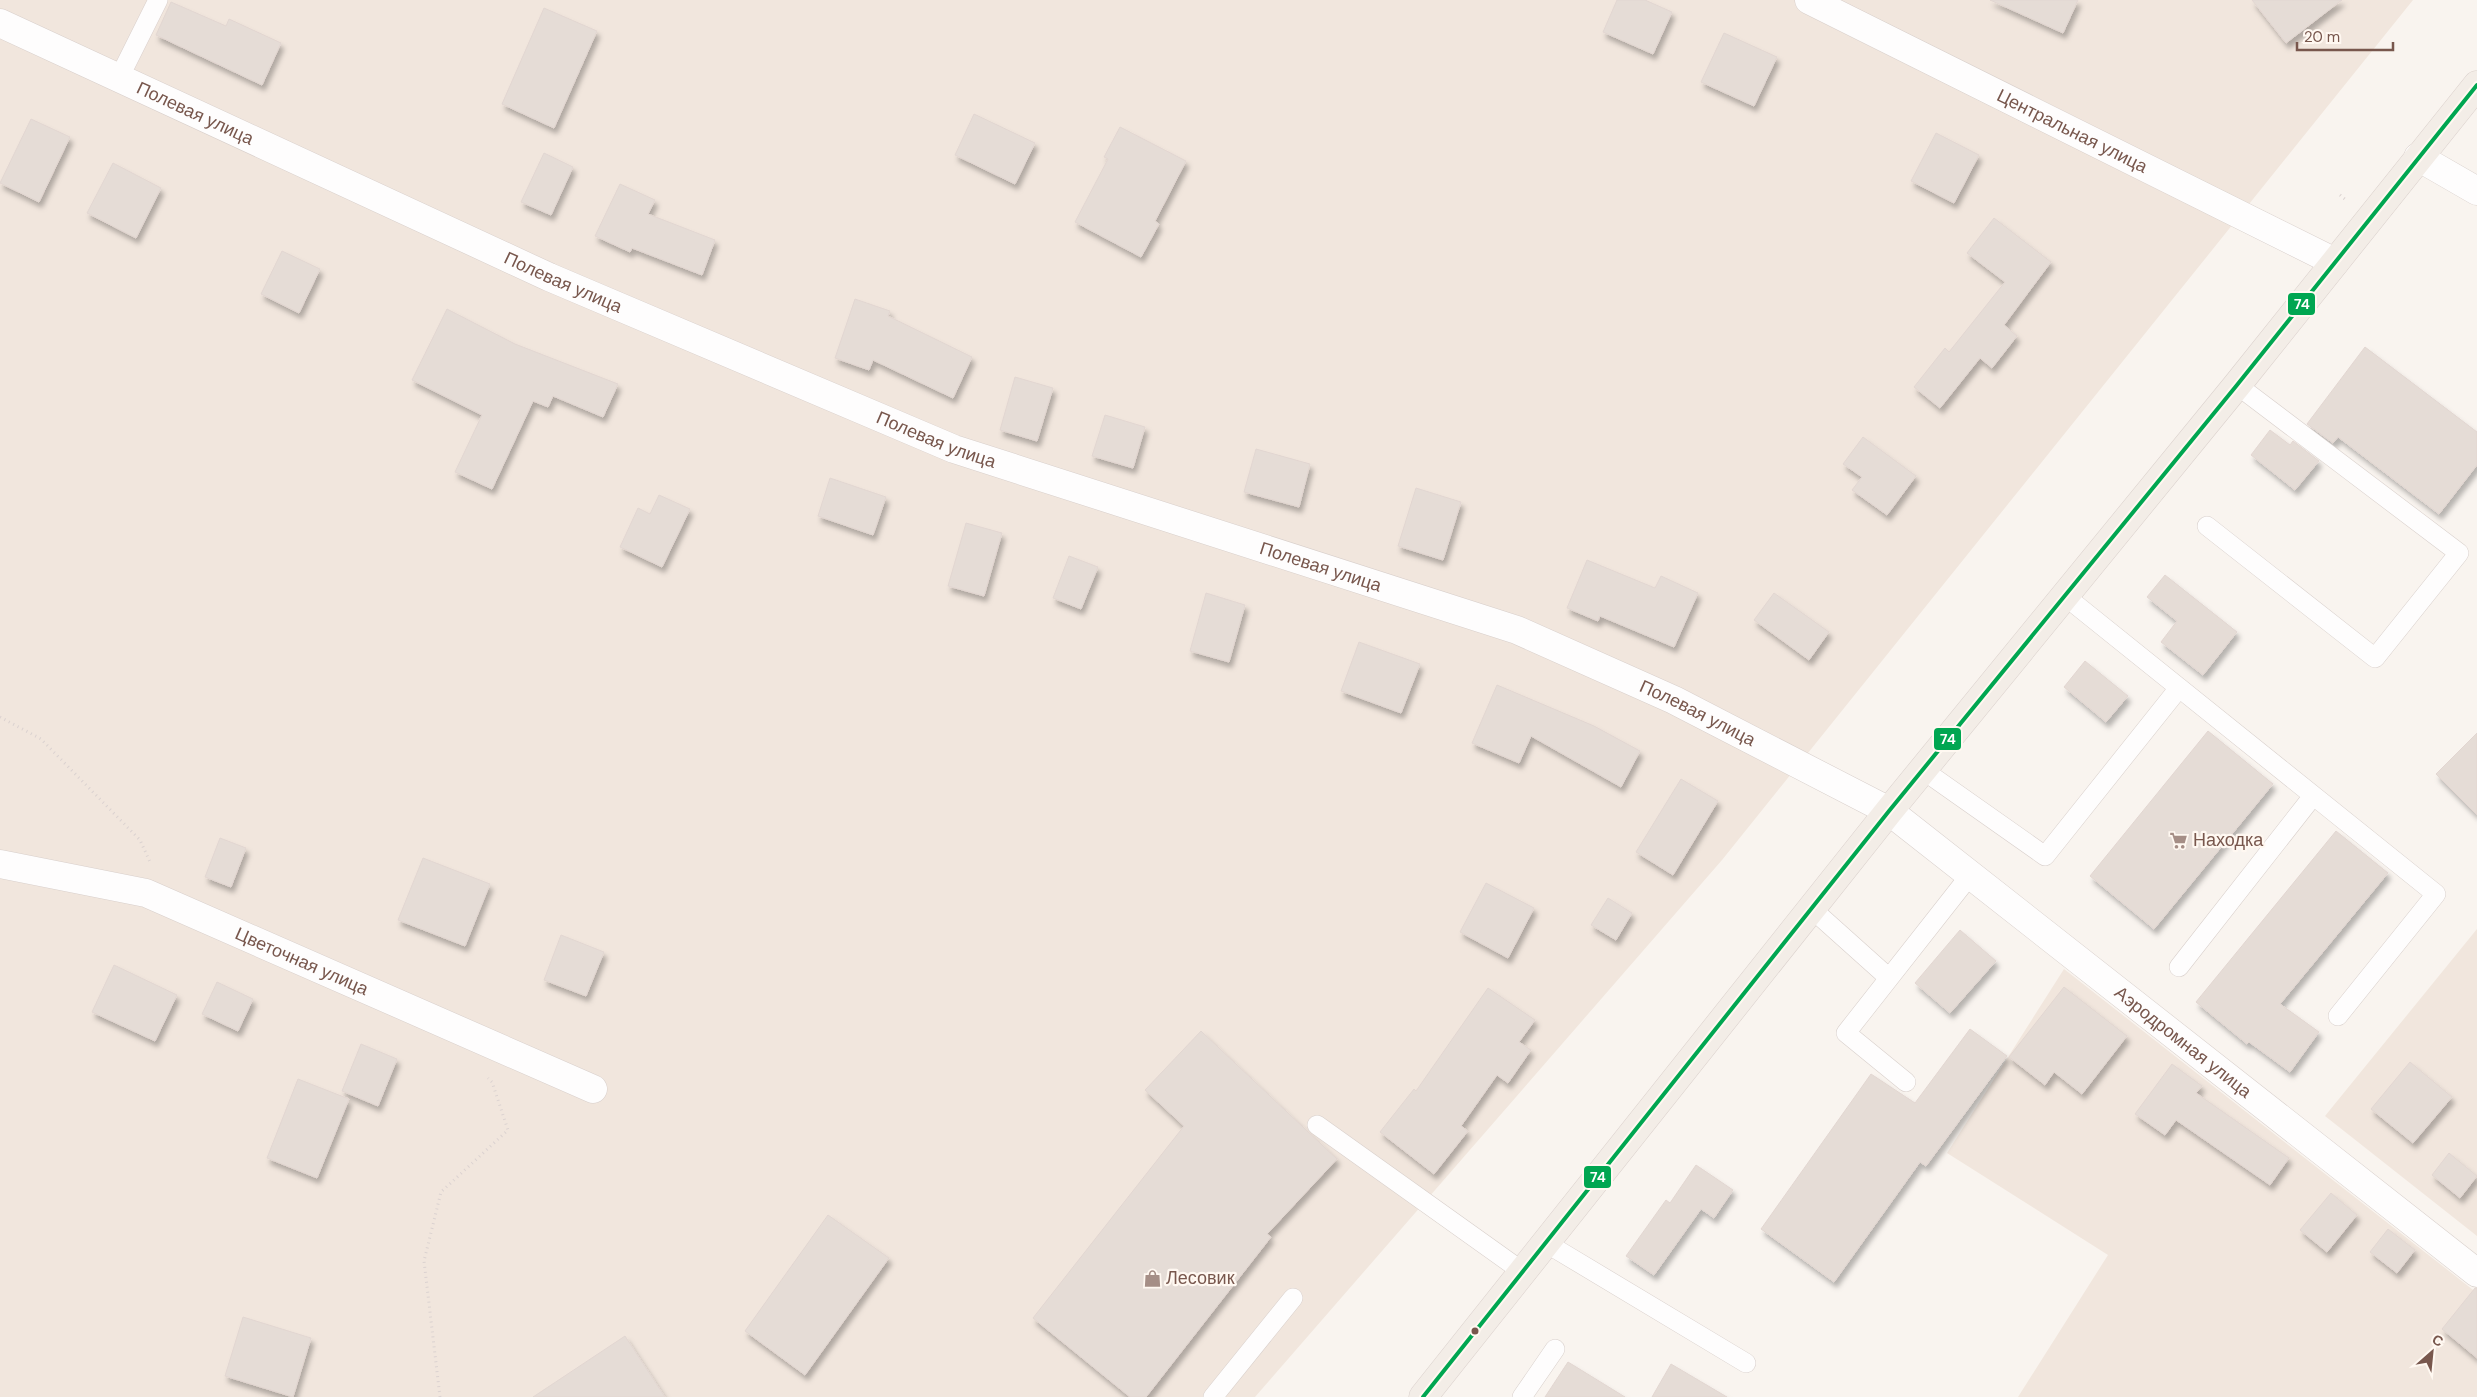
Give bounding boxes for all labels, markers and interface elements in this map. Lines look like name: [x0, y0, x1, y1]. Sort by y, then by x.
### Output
scale bar: [2297, 20, 2393, 52]
text: 20 m: [2304, 27, 2340, 47]
street label: Полевая улица: [133, 76, 258, 151]
street label: Центральная улица: [1993, 83, 2152, 179]
street label: Полевая улица: [500, 246, 627, 319]
line badge: 74: [2287, 292, 2316, 316]
text: 74: [2294, 295, 2310, 313]
street label: Полевая улица: [873, 405, 1000, 474]
street label: Полевая улица: [1257, 536, 1385, 598]
street label: Полевая улица: [1636, 674, 1760, 752]
line badge: 74: [1933, 727, 1962, 751]
text: 74: [1940, 730, 1956, 748]
place label: Находка: [2193, 828, 2264, 852]
supermarket icon: Находка: [2169, 830, 2189, 850]
street label: Цветочная улица: [231, 922, 373, 1001]
street label: Аэродромная улица: [2109, 981, 2257, 1104]
line badge: 74: [1583, 1165, 1612, 1189]
text: 74: [1590, 1168, 1606, 1186]
place label: Лесовик: [1166, 1266, 1235, 1290]
shop icon: Лесовик: [1142, 1268, 1162, 1288]
unlabelled marker: [1470, 1326, 1480, 1336]
north arrow: [2407, 1327, 2457, 1377]
text: С: [2429, 1330, 2446, 1351]

